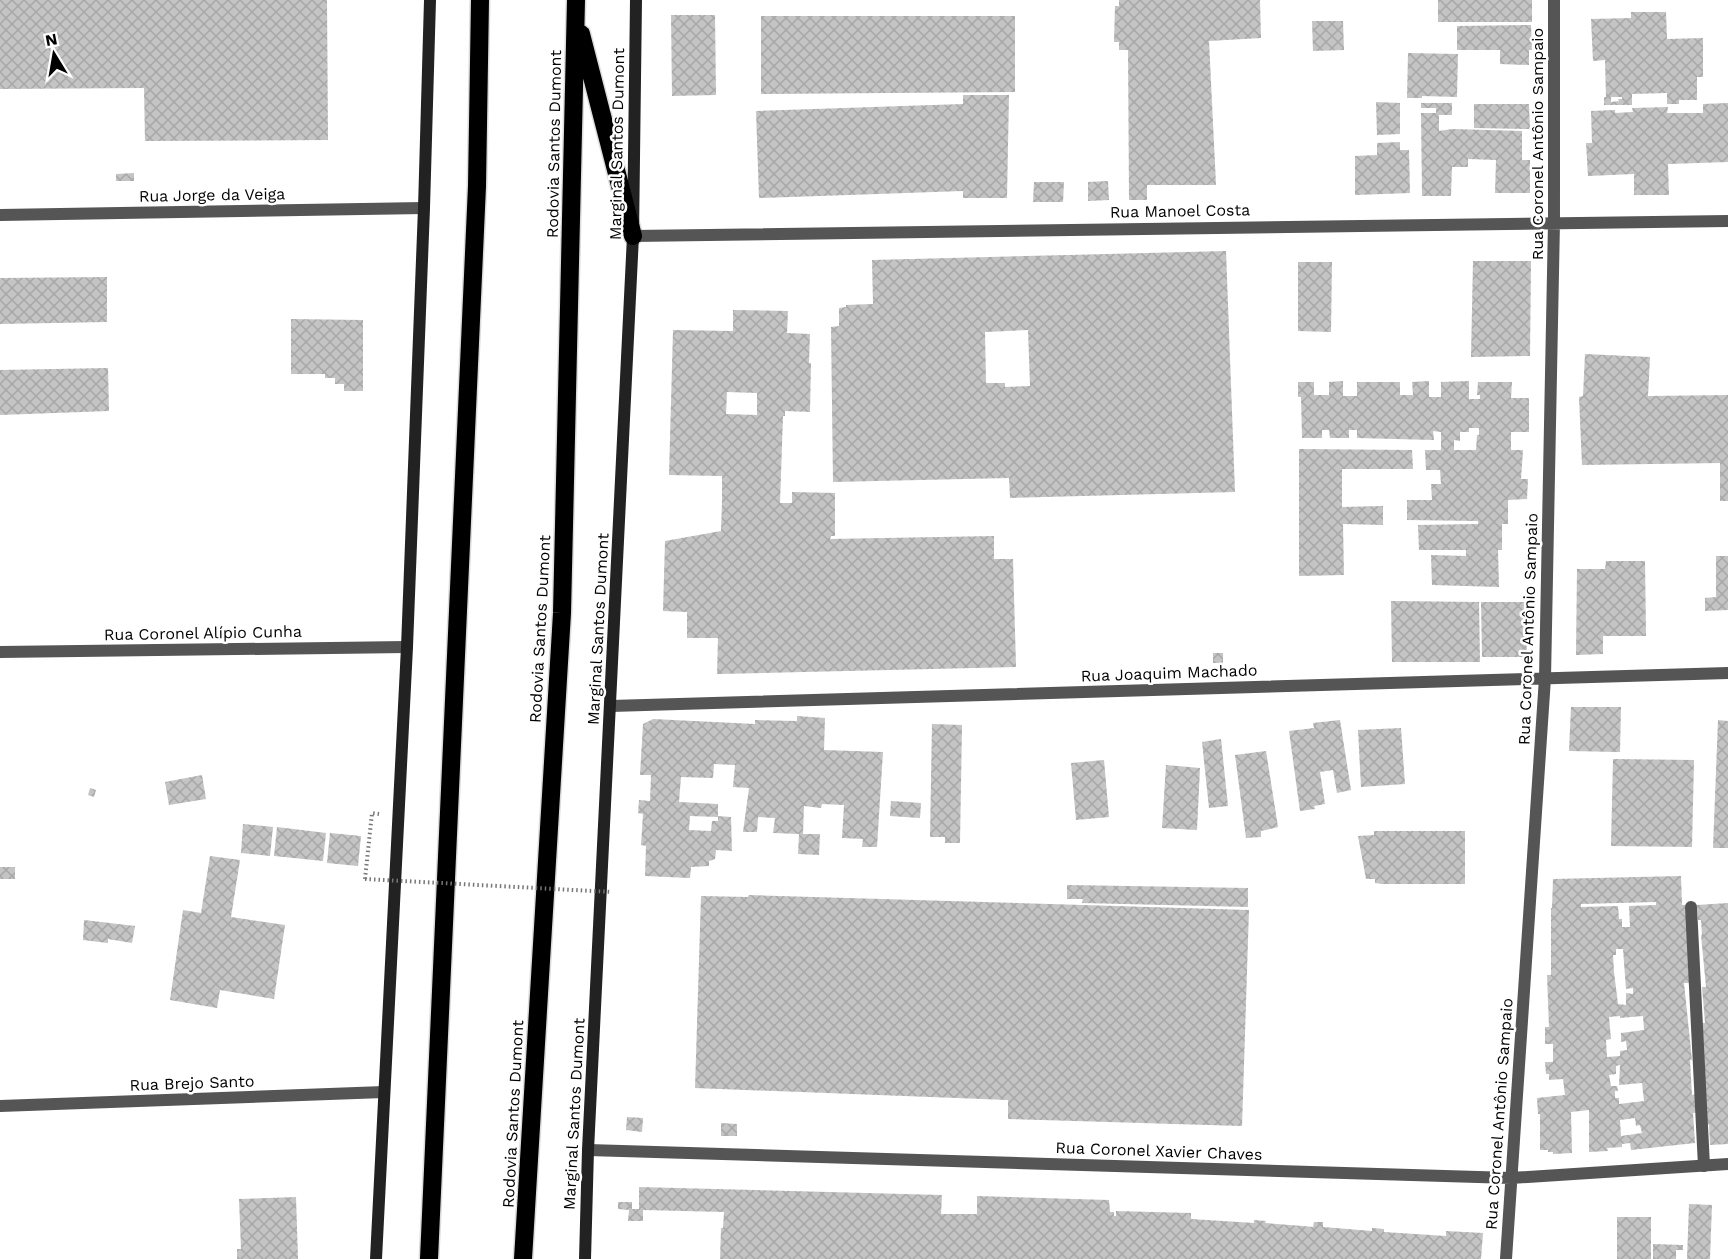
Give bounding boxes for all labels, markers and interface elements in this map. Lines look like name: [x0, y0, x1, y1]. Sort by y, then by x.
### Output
north arrow: [24, 24, 84, 84]
street label: Rua Coronel Antônio Sampaio: [1528, 28, 1547, 260]
text: N: [44, 29, 59, 50]
street label: Marginal Santos Dumont: [606, 47, 628, 240]
street label: Rodovia Santos Dumont: [543, 49, 565, 238]
street label: Rua Jorge da Veiga: [139, 184, 285, 206]
street label: Rua Manoel Costa: [1110, 200, 1250, 222]
street label: Rua Coronel Antônio Sampaio: [1514, 513, 1542, 745]
street label: Marginal Santos Dumont: [583, 532, 613, 725]
street label: Rodovia Santos Dumont: [526, 534, 554, 723]
street label: Rua Coronel Alípio Cunha: [104, 622, 302, 644]
street label: Rua Joaquim Machado: [1080, 660, 1258, 686]
street label: Rua Coronel Antônio Sampaio: [1481, 997, 1517, 1231]
street label: Marginal Santos Dumont: [559, 1017, 589, 1210]
street label: Rodovia Santos Dumont: [499, 1019, 527, 1208]
street label: Rua Brejo Santo: [129, 1071, 255, 1095]
street label: Rua Coronel Xavier Chaves: [1055, 1138, 1263, 1164]

